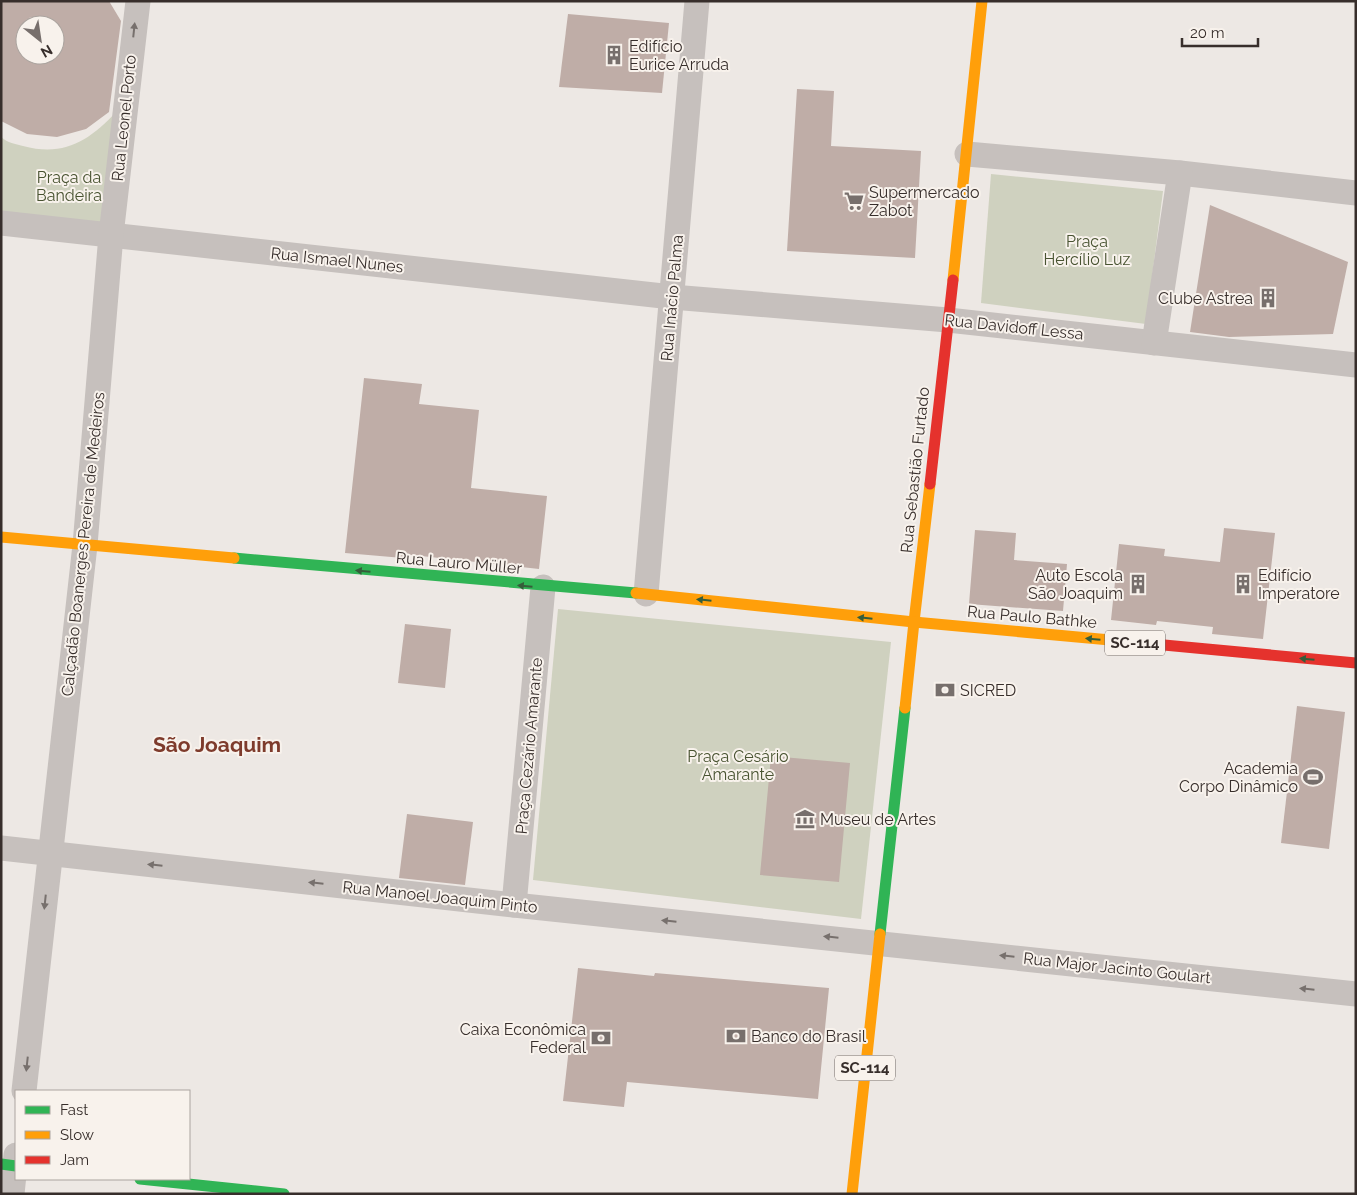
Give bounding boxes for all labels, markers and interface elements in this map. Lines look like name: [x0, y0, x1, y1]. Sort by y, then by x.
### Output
north arrow: [15, 15, 65, 65]
scale bar: [1182, 15, 1258, 47]
one-way arrow: [130, 21, 138, 37]
text: 20 m: [1190, 24, 1225, 42]
place label: Edifício Eurice Arruda: [629, 37, 729, 74]
text: N: [38, 42, 55, 61]
building icon: Edifício Eurice Arruda: [603, 44, 625, 66]
street label: Rua Leonel Porto: [108, 54, 140, 182]
park label: Praça da Bandeira: [36, 168, 102, 205]
place label: Supermercado Zabot: [869, 183, 980, 220]
supermarket icon: Supermercado Zabot: [843, 190, 865, 212]
park label: Praça Hercílio Luz: [1044, 232, 1131, 269]
street label: Rua Inácio Palma: [657, 234, 687, 362]
street label: Rua Ismael Nunes: [270, 244, 405, 276]
building icon: Clube Astrea: [1257, 287, 1279, 309]
place label: Clube Astrea: [1158, 289, 1253, 308]
street label: Rua Davidoff Lessa: [944, 310, 1084, 344]
street label: Rua Sebastião Furtado: [897, 386, 933, 554]
street label: Calçadão Boanerges Pereira de Medeiros: [58, 391, 108, 697]
street label: Rua Lauro Müller: [395, 548, 523, 578]
one-way arrow: [354, 566, 370, 574]
place label: Auto Escola São Joaquim: [1028, 566, 1123, 603]
place label: Edifício Imperatore: [1258, 566, 1340, 603]
building icon: Auto Escola São Joaquim: [1127, 573, 1149, 595]
building icon: Edifício Imperatore: [1232, 573, 1254, 595]
one-way arrow: [516, 582, 532, 590]
one-way arrow: [696, 596, 712, 604]
street label: Rua Paulo Bathke: [966, 602, 1098, 632]
one-way arrow: [857, 614, 873, 622]
road number: SC-114: [1105, 630, 1165, 656]
one-way arrow: [1085, 635, 1101, 643]
one-way arrow: [1299, 655, 1315, 663]
street label: Praça Cezário Amarante: [512, 657, 546, 835]
bank icon: SICRED: [934, 679, 956, 701]
place label: SICRED: [960, 681, 1016, 700]
district label: São Joaquim: [153, 732, 281, 757]
park label: Praça Cesário Amarante: [687, 747, 789, 784]
place label: Academia Corpo Dinâmico: [1179, 759, 1298, 796]
sports icon: Academia Corpo Dinâmico: [1302, 766, 1324, 788]
museum icon: Museu de Artes: [794, 808, 816, 830]
place label: Museu de Artes: [820, 810, 936, 829]
one-way arrow: [146, 861, 162, 869]
street label: Rua Manoel Joaquim Pinto: [342, 877, 538, 917]
one-way arrow: [308, 879, 324, 887]
one-way arrow: [40, 894, 48, 910]
one-way arrow: [661, 917, 677, 925]
one-way arrow: [822, 933, 838, 941]
street label: Rua Major Jacinto Goulart: [1022, 949, 1212, 987]
one-way arrow: [998, 952, 1014, 960]
one-way arrow: [1299, 985, 1315, 993]
place label: Caixa Econômica Federal: [460, 1020, 587, 1057]
bank icon: Banco do Brasil: [725, 1025, 747, 1047]
bank icon: Caixa Econômica Federal: [590, 1027, 612, 1049]
place label: Banco do Brasil: [751, 1027, 867, 1046]
one-way arrow: [23, 1056, 31, 1072]
road number: SC-114: [835, 1056, 895, 1080]
legend: [15, 1090, 190, 1180]
text: Fast: [60, 1101, 88, 1119]
text: Slow: [60, 1126, 94, 1144]
text: Jam: [60, 1151, 89, 1169]

